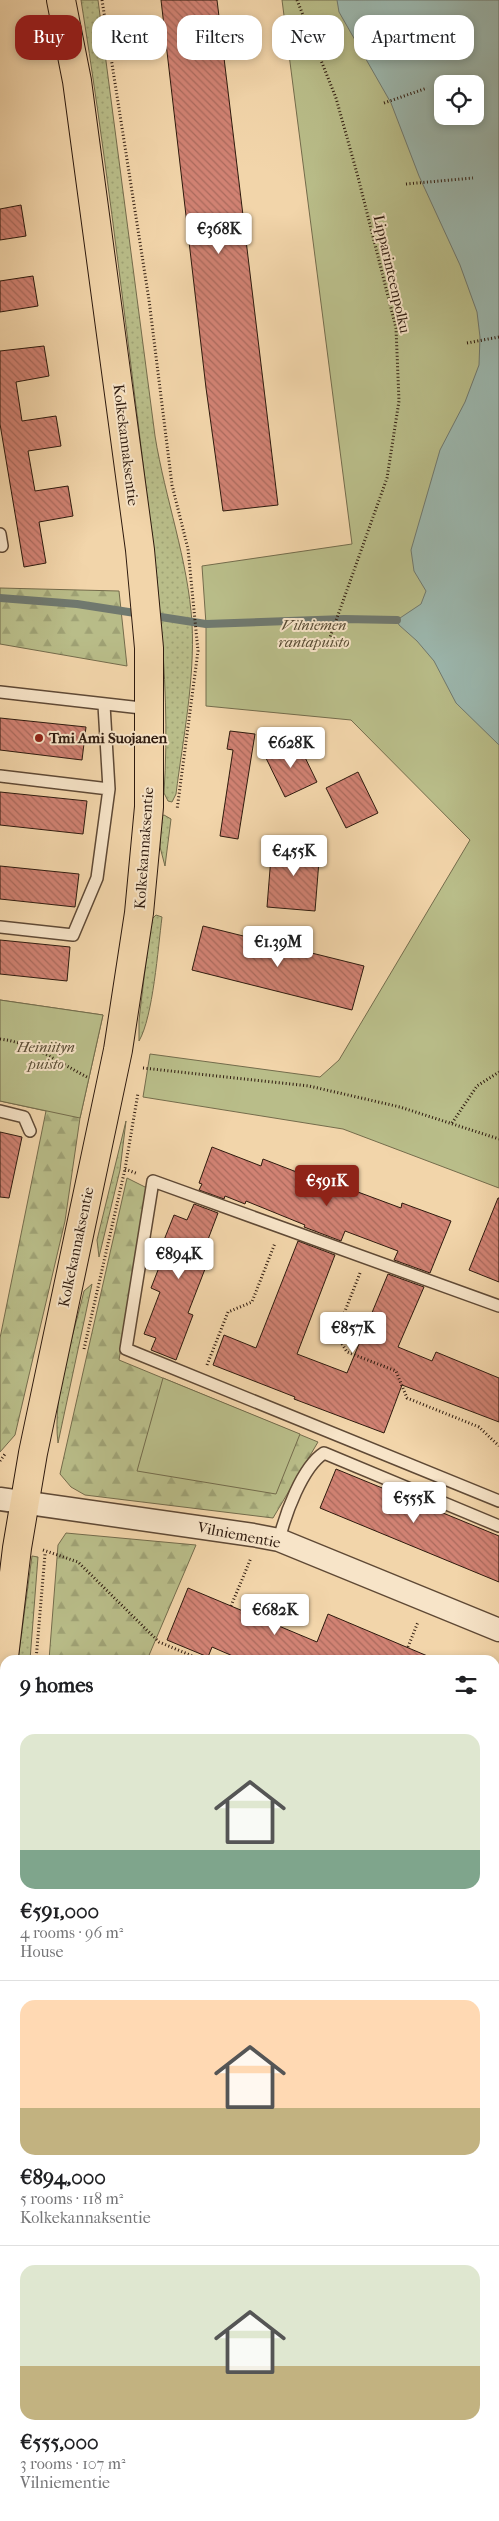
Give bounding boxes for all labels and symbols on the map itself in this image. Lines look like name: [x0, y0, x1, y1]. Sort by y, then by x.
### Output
pin: €368K: [184, 212, 254, 255]
street label: Lipparinteenpolku: [370, 213, 414, 335]
street label: Kolkekannaksentie: [110, 383, 142, 507]
park label: Vilniemen rantapuisto: [278, 616, 350, 651]
pin: €628K: [256, 726, 326, 769]
place label: Tmi Ami Suojanen: [48, 729, 167, 747]
marker: Tmi Ami Suojanen: [33, 732, 45, 744]
street label: Kolkekannaksentie: [131, 786, 157, 910]
pin: €455K: [259, 834, 329, 877]
pin: €1.39M: [237, 926, 319, 968]
park label: Heiniityn puisto: [16, 1038, 75, 1073]
pin: €591K: [292, 1164, 362, 1207]
street label: Kolkekannaksentie: [54, 1185, 98, 1309]
pin: €894K: [144, 1238, 214, 1280]
pin: €857K: [318, 1312, 388, 1354]
pin: €555K: [379, 1482, 449, 1524]
street label: Vilniementie: [195, 1518, 283, 1552]
pin: €682K: [240, 1594, 310, 1636]

